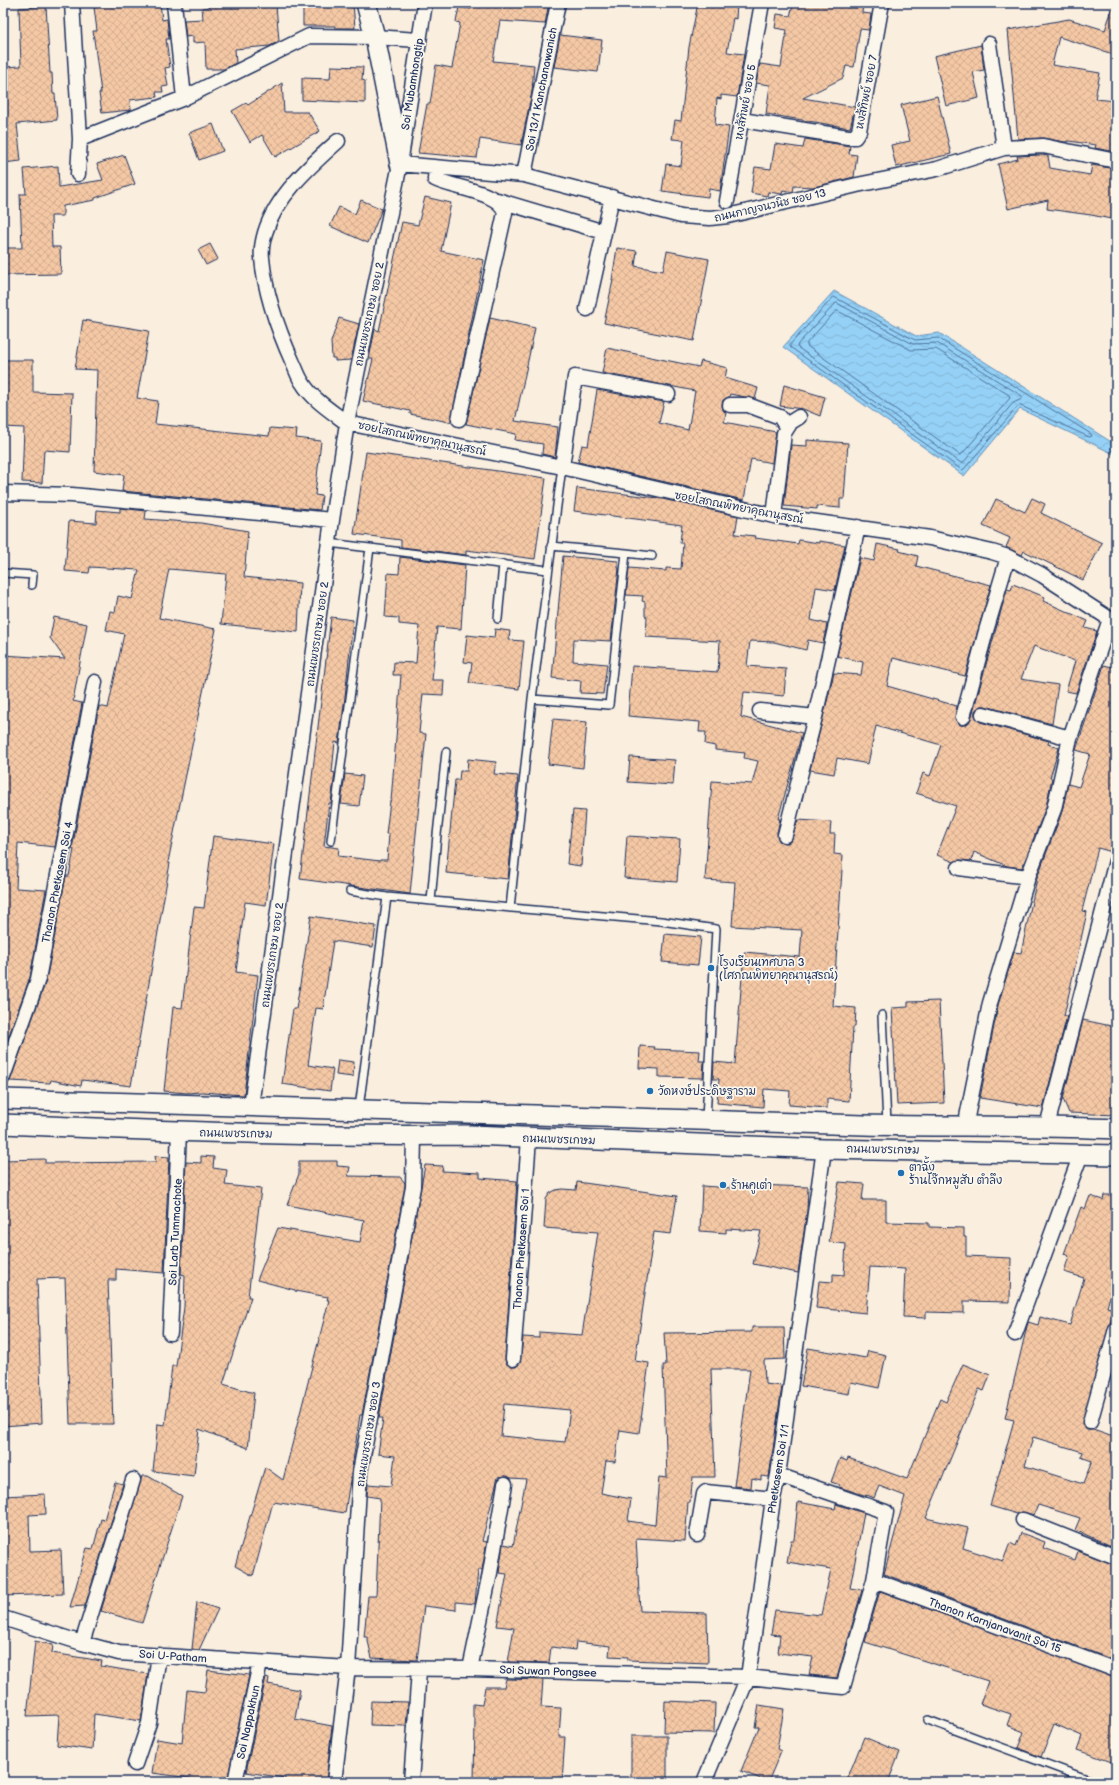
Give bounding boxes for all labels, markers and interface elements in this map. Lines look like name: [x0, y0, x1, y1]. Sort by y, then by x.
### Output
street label: Soi 13/1 Kanchanawanich: [523, 26, 560, 152]
street label: Soi Mubamhongtip: [399, 37, 426, 131]
street label: หงส้ทิพย์ ซอย 7: [851, 53, 880, 130]
street label: หงส้ทิพย์ ซอย 5: [730, 63, 759, 141]
street label: ถนนกาญจนวนิช ซอย 13: [713, 185, 827, 225]
street label: ถนนเพชรเกษม ซอย 2: [352, 260, 387, 367]
street label: ซอยโสภณพิทยาคุณานุสรณ์: [356, 417, 488, 461]
street label: ซอยโสภณพิทยาคุณานุสรณ์: [673, 487, 805, 528]
street label: ถนนเพชรเกษม ซอย 2: [304, 580, 331, 687]
street label: Thanon Phetkasem Soi 4: [39, 820, 76, 944]
street label: ถนนเพชรเกษม ซอย 2: [259, 901, 286, 1008]
place label: โรงเรียนเทศบาล 3 (โศภณพิทยาคุณานุสรณ์): [719, 954, 838, 984]
marker: โรงเรียนเทศบาล 3 (โศภณพิทยาคุณานุสรณ์): [706, 963, 716, 973]
place label: วัดหงษ์ประดิษฐาราม: [658, 1083, 756, 1099]
marker: วัดหงษ์ประดิษฐาราม: [645, 1086, 655, 1096]
street label: ถนนเพชรเกษม: [199, 1126, 273, 1141]
street label: ถนนเพชรเกษม: [522, 1132, 596, 1147]
street label: ถนนเพชรเกษม: [846, 1142, 920, 1157]
place label: ตาฉั้ง ร้านโจ๊กหมูสับ ตำลึง: [909, 1156, 1002, 1189]
marker: ตาฉั้ง ร้านโจ๊กหมูสับ ตำลึง: [896, 1168, 906, 1178]
place label: ร้านคูเต่า: [731, 1177, 772, 1194]
street label: Soi Larb Tummachote: [166, 1178, 185, 1286]
marker: ร้านคูเต่า: [718, 1180, 728, 1190]
street label: Thanon Phetkasem Soi 1: [511, 1188, 532, 1310]
street label: ถนนเพชรเกษม ซอย 3: [354, 1380, 383, 1488]
street label: Phetkasem Soi 1/1: [765, 1424, 792, 1515]
street label: Thanon Karnjanavanit Soi 15: [927, 1595, 1063, 1656]
street label: Soi U-Patham: [139, 1648, 207, 1665]
street label: Soi Suwan Pongsee: [499, 1663, 597, 1680]
street label: Soi Nappakhun: [234, 1684, 263, 1760]

